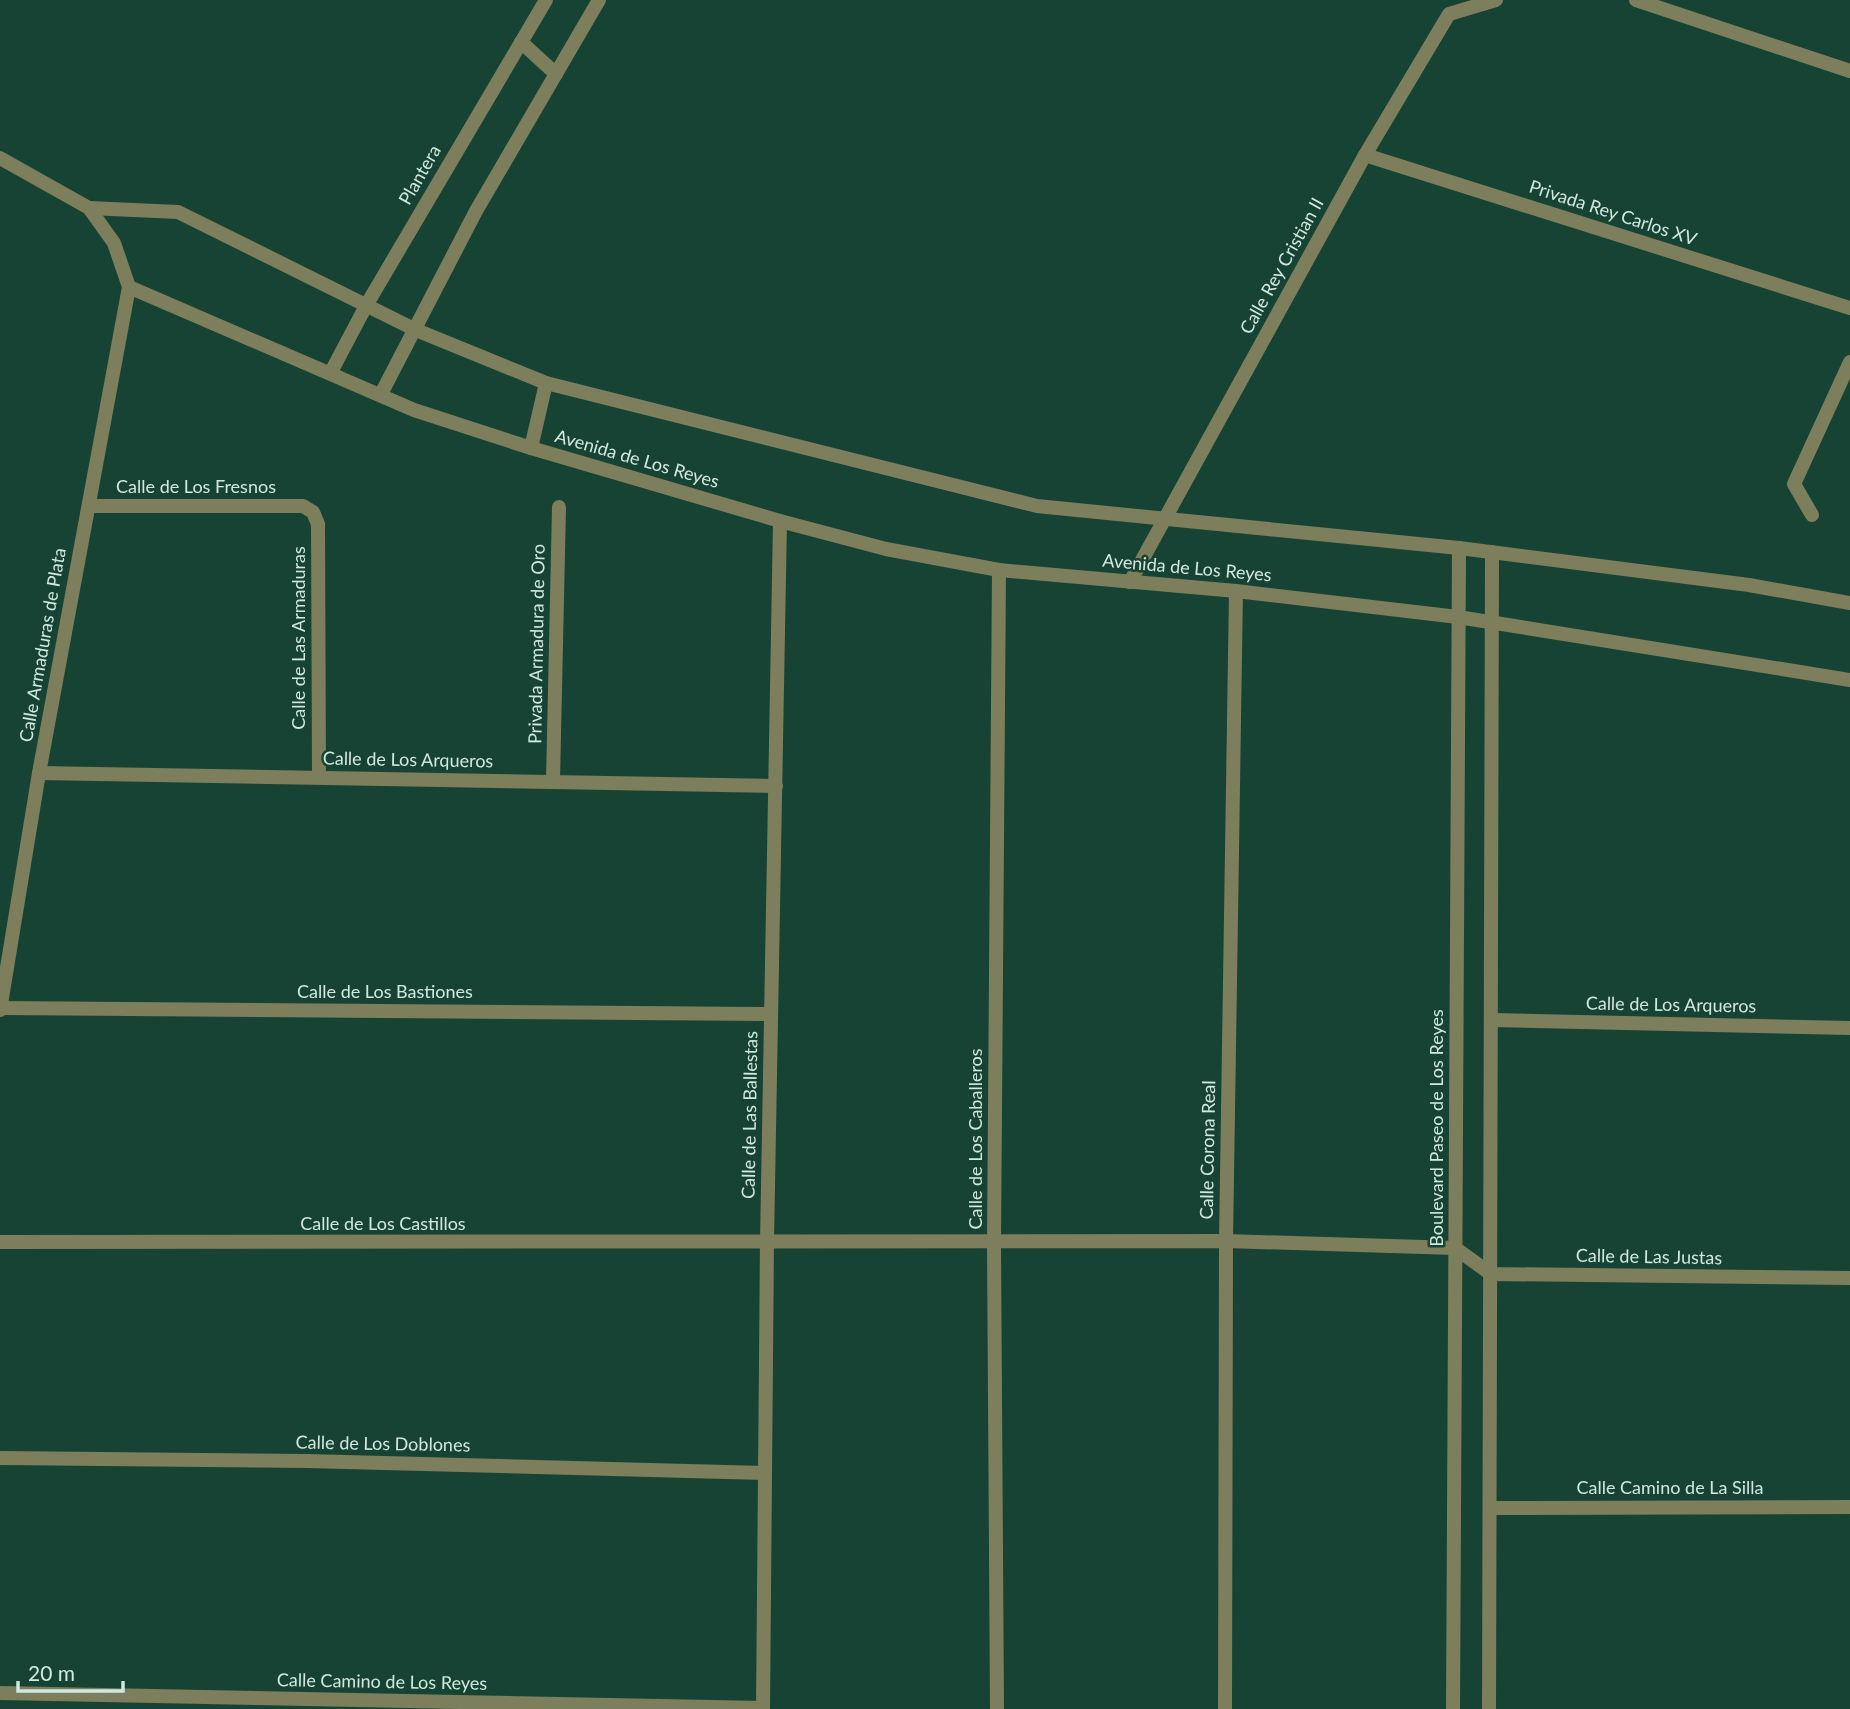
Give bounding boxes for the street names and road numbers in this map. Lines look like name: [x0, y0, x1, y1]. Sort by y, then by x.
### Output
street label: Plantera: [393, 141, 445, 208]
street label: Privada Rey Carlos XV: [1527, 175, 1701, 250]
street label: Calle Rey Cristian II: [1235, 194, 1328, 337]
street label: Avenida de Los Reyes: [553, 424, 722, 492]
street label: Calle de Los Fresnos: [116, 475, 276, 497]
street label: Privada Armadura de Oro: [523, 544, 549, 744]
street label: Calle Armaduras de Plata: [14, 546, 70, 744]
street label: Calle de Las Armaduras: [287, 546, 309, 730]
street label: Avenida de Los Reyes: [1102, 549, 1273, 585]
street label: Calle de Los Arqueros: [323, 747, 494, 771]
street label: Calle de Los Bastiones: [297, 980, 473, 1002]
street label: Calle de Los Arqueros: [1586, 992, 1757, 1016]
street label: Boulevard Paseo de Los Reyes: [1425, 1009, 1447, 1247]
street label: Calle de Las Ballestas: [737, 1031, 761, 1199]
street label: Calle de Los Caballeros: [964, 1048, 986, 1230]
street label: Calle Corona Real: [1195, 1080, 1219, 1220]
street label: Calle de Los Castillos: [300, 1212, 466, 1234]
street label: Calle de Las Justas: [1576, 1244, 1723, 1268]
street label: Calle de Los Doblones: [296, 1430, 471, 1456]
street label: Calle Camino de La Silla: [1577, 1476, 1763, 1498]
street label: Calle Camino de Los Reyes: [277, 1668, 487, 1694]

